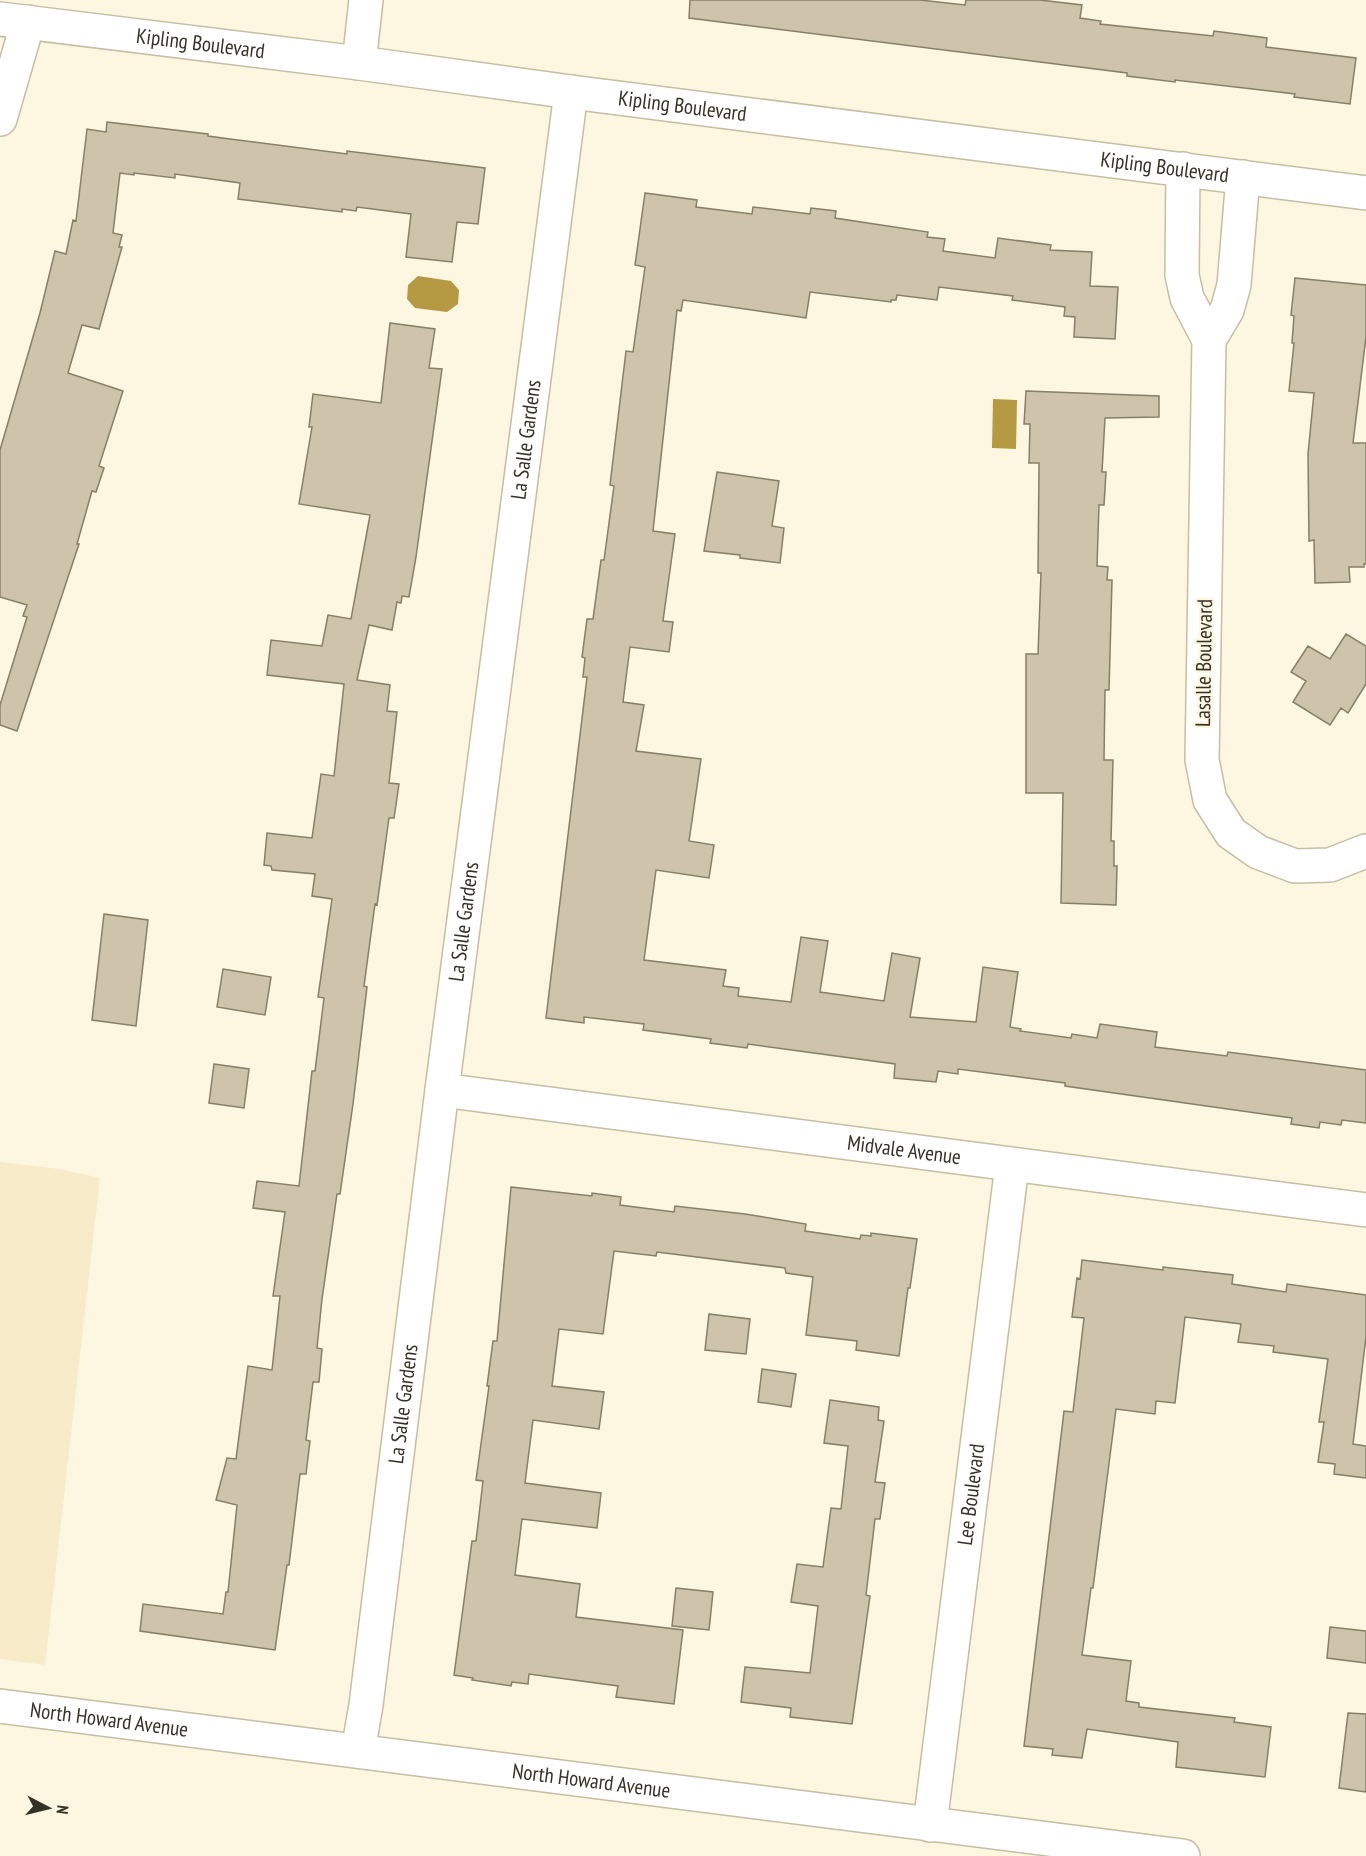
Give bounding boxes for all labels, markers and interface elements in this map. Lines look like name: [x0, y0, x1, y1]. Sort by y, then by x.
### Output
street label: Kipling Boulevard: [135, 22, 266, 64]
street label: Kipling Boulevard: [617, 84, 748, 127]
street label: Kipling Boulevard: [1099, 145, 1230, 188]
street label: La Salle Gardens: [504, 378, 547, 501]
street label: Lasalle Boulevard: [1189, 599, 1218, 727]
street label: La Salle Gardens: [442, 860, 484, 983]
street label: Midvale Avenue: [846, 1129, 963, 1170]
street label: La Salle Gardens: [382, 1343, 423, 1465]
street label: Lee Boulevard: [951, 1442, 990, 1547]
street label: North Howard Avenue: [29, 1696, 190, 1743]
street label: North Howard Avenue: [511, 1757, 672, 1804]
north arrow: [18, 1778, 78, 1838]
text: N: [52, 1804, 73, 1815]

